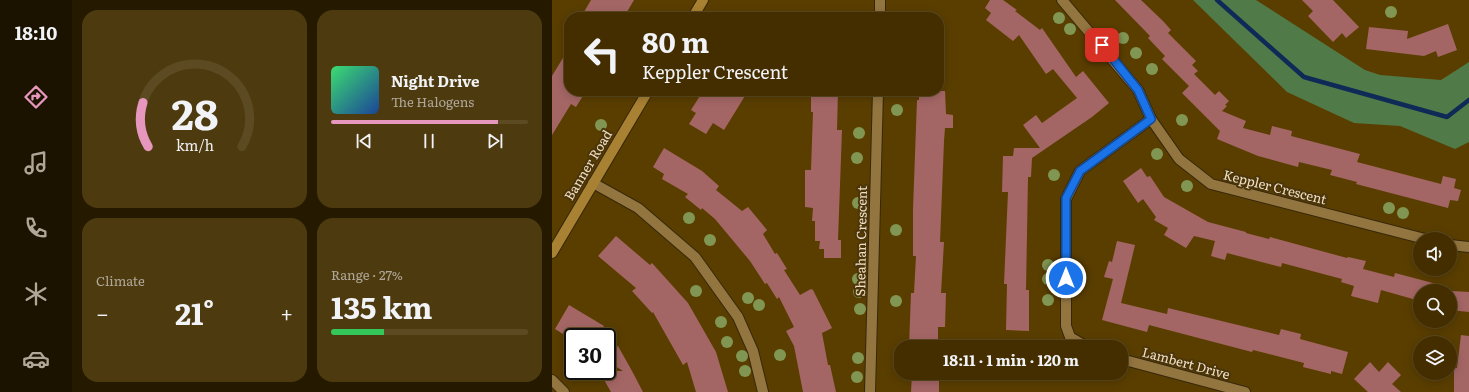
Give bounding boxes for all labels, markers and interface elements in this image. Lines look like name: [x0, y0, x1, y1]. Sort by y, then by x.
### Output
text: 18:10: [15, 19, 57, 46]
text: 80 m: [642, 20, 709, 62]
icon: left: [576, 28, 628, 80]
pin: [1085, 28, 1119, 62]
icon: arrive: [1091, 34, 1113, 56]
text: Keppler Crescent: [642, 58, 788, 85]
text: Night Drive: [391, 69, 480, 92]
text: 28: [171, 81, 218, 143]
icon: directions: [22, 83, 50, 111]
text: The Halogens: [391, 92, 474, 111]
street label: Banner Road: [559, 126, 616, 204]
icon: previous: [353, 130, 375, 152]
icon: pause: [418, 130, 440, 152]
icon: next: [484, 130, 506, 152]
text: km/h: [175, 134, 214, 155]
icon: music: [22, 149, 50, 177]
street label: Keppler Crescent: [1222, 165, 1329, 209]
street label: Sheahan Crescent: [850, 185, 871, 297]
icon: phone: [22, 214, 50, 242]
map controls: [1413, 232, 1457, 380]
button: sound: [1413, 232, 1457, 276]
position arrow: [1045, 257, 1087, 299]
text: Range · 27%: [331, 265, 403, 284]
text: Climate: [96, 271, 145, 290]
icon: climate: [22, 280, 50, 308]
text: 135 km: [331, 284, 432, 328]
button: search: [1413, 284, 1457, 328]
text: 21°: [175, 290, 214, 334]
text: −: [96, 296, 109, 329]
text: +: [280, 296, 293, 329]
speed limit sign: 30: [564, 328, 616, 380]
button: layers: [1413, 336, 1457, 380]
street label: Lambert Drive: [1140, 342, 1232, 383]
icon: car: [22, 345, 50, 373]
text: 18:11 · 1 min · 120 m: [943, 348, 1079, 371]

